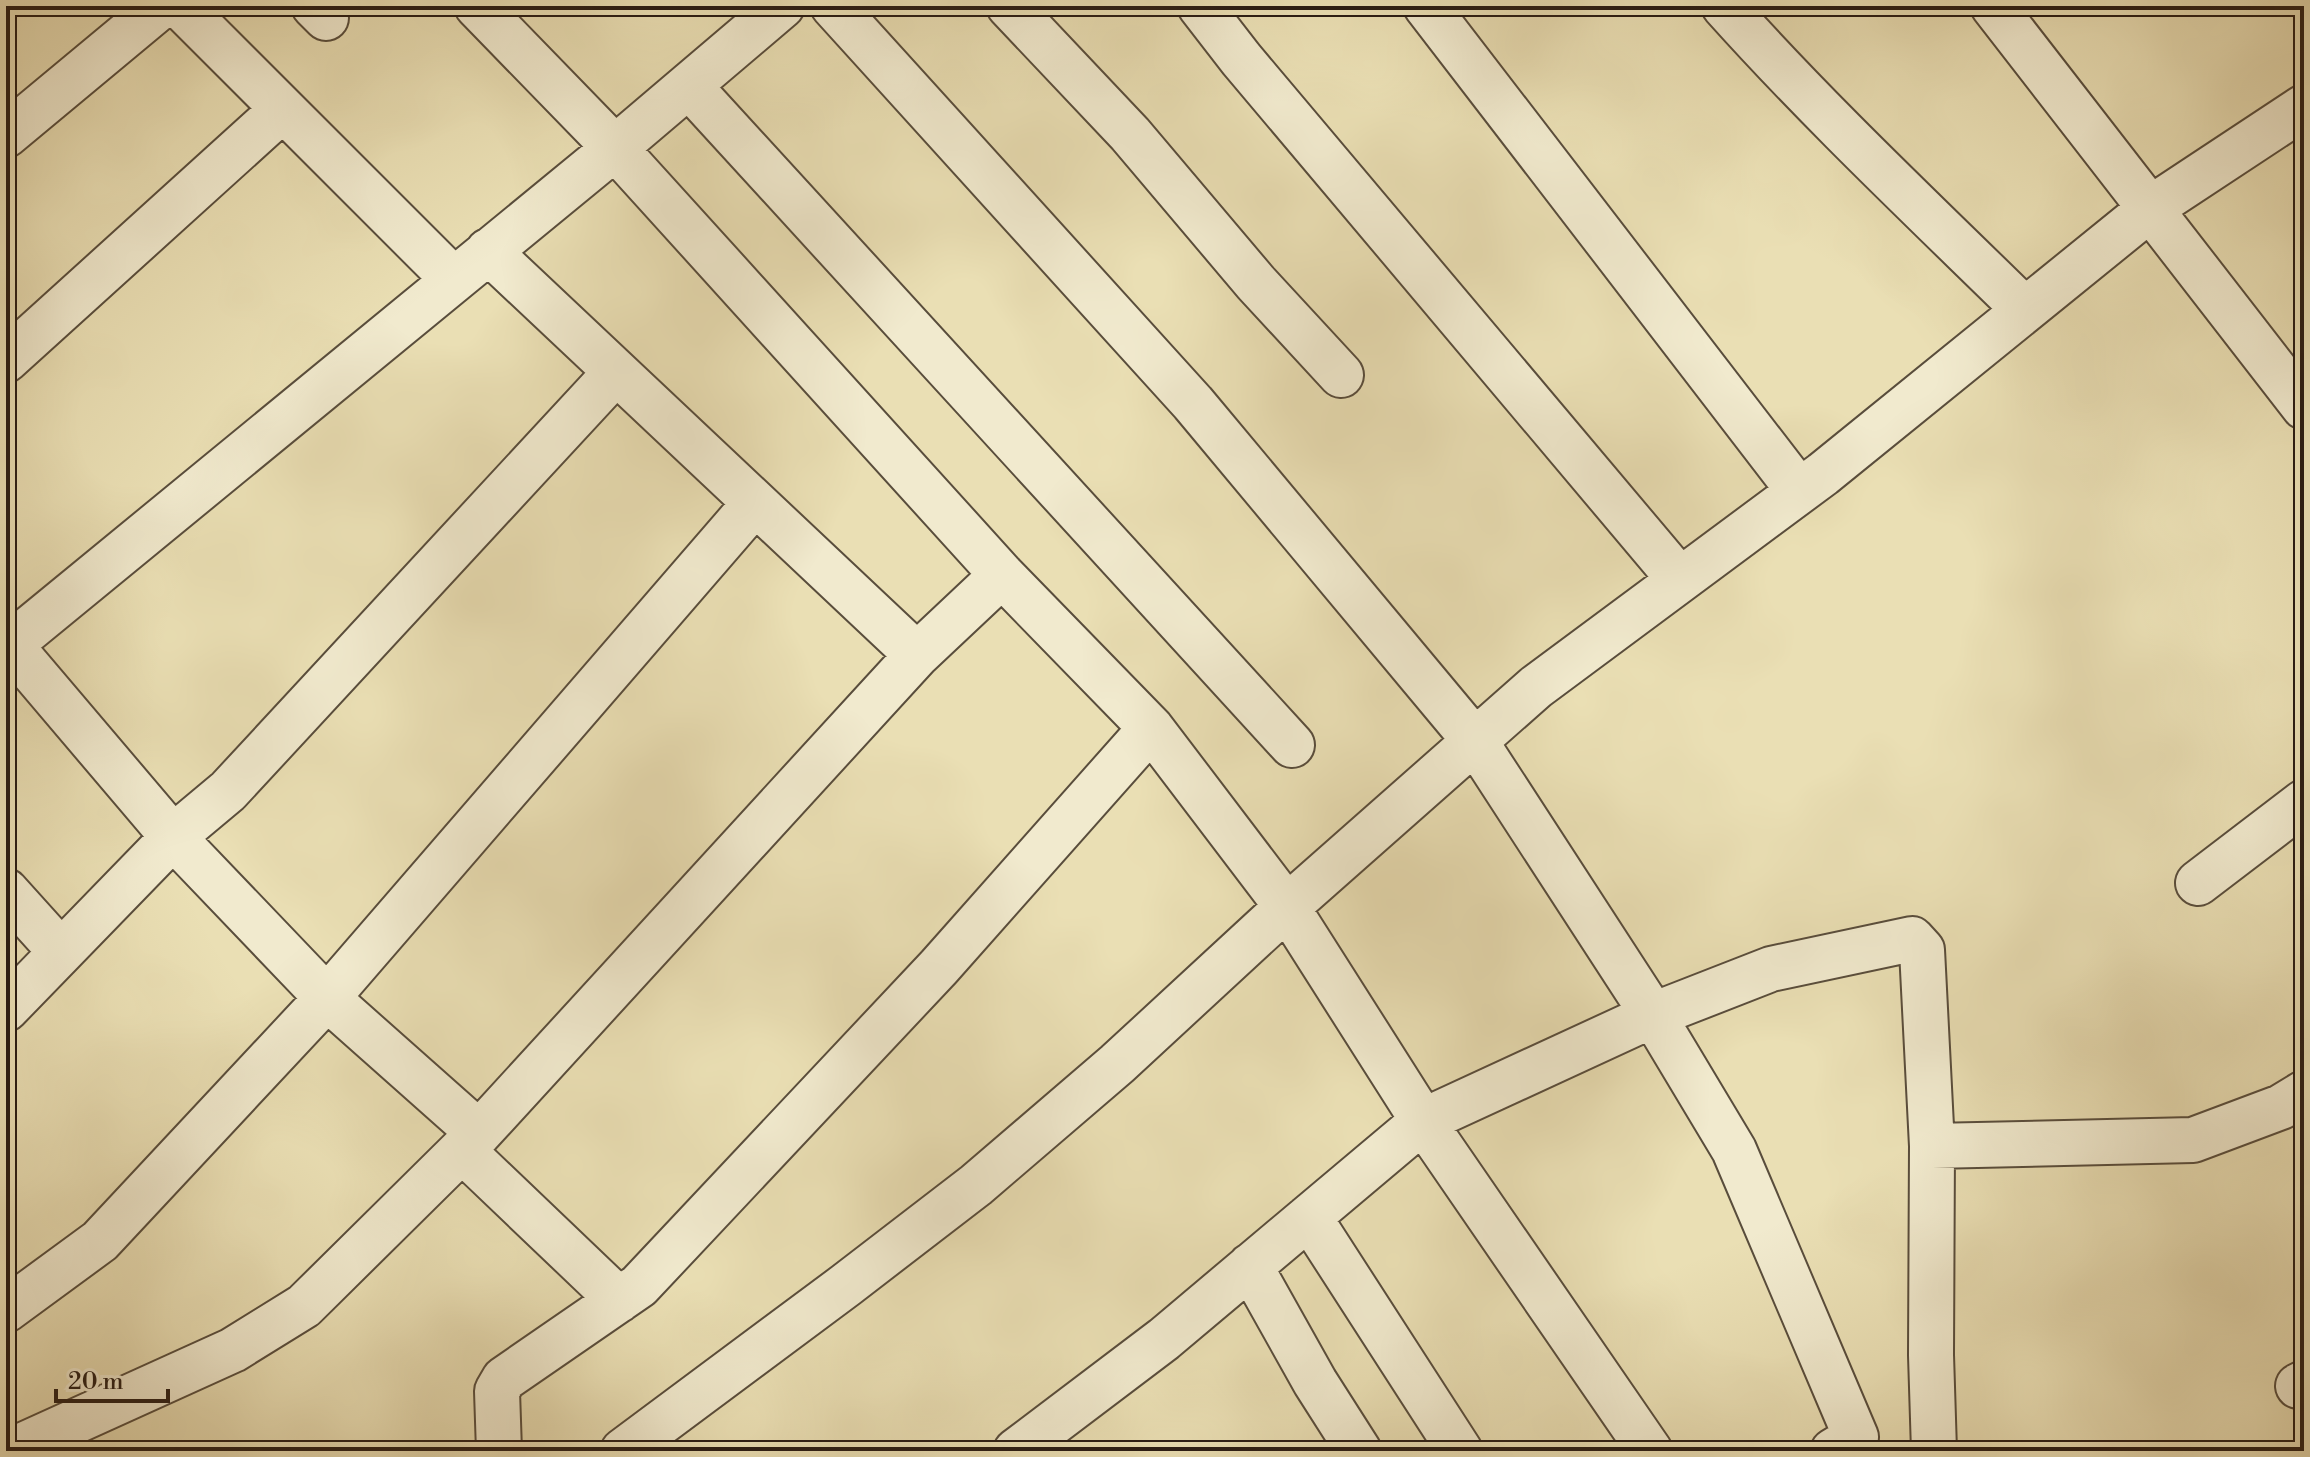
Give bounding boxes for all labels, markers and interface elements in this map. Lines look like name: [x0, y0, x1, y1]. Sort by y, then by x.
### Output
scale bar: [56, 1353, 168, 1403]
text: 20 m: [68, 1367, 124, 1397]

